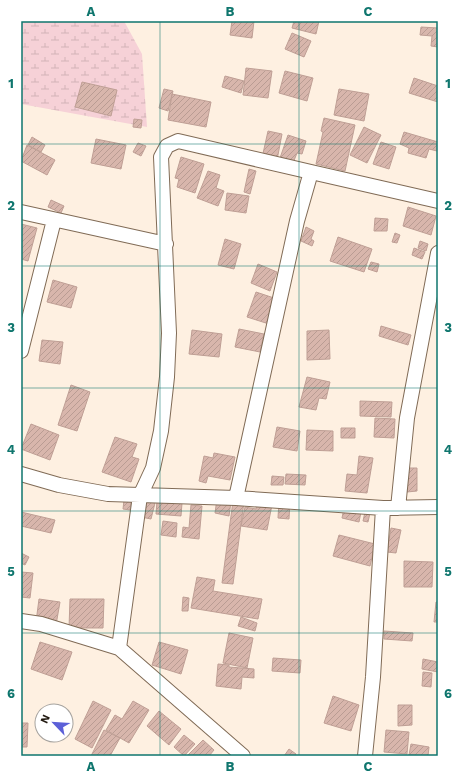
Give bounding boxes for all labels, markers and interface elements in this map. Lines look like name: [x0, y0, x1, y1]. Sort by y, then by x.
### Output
text: A: [87, 4, 96, 19]
text: B: [226, 4, 235, 19]
text: C: [364, 4, 373, 19]
text: 1: [8, 76, 14, 91]
text: 1: [445, 76, 451, 91]
text: 2: [7, 198, 15, 213]
text: 2: [444, 198, 452, 213]
text: 3: [7, 320, 15, 335]
text: 3: [444, 320, 452, 335]
text: 4: [7, 442, 16, 457]
text: 4: [444, 442, 453, 457]
text: 5: [7, 564, 15, 579]
text: 5: [444, 564, 452, 579]
text: 6: [7, 686, 15, 701]
text: 6: [444, 686, 452, 701]
north arrow: [34, 703, 74, 743]
text: N: [38, 713, 53, 725]
text: A: [87, 759, 96, 774]
text: B: [226, 759, 235, 774]
text: C: [364, 759, 373, 774]

